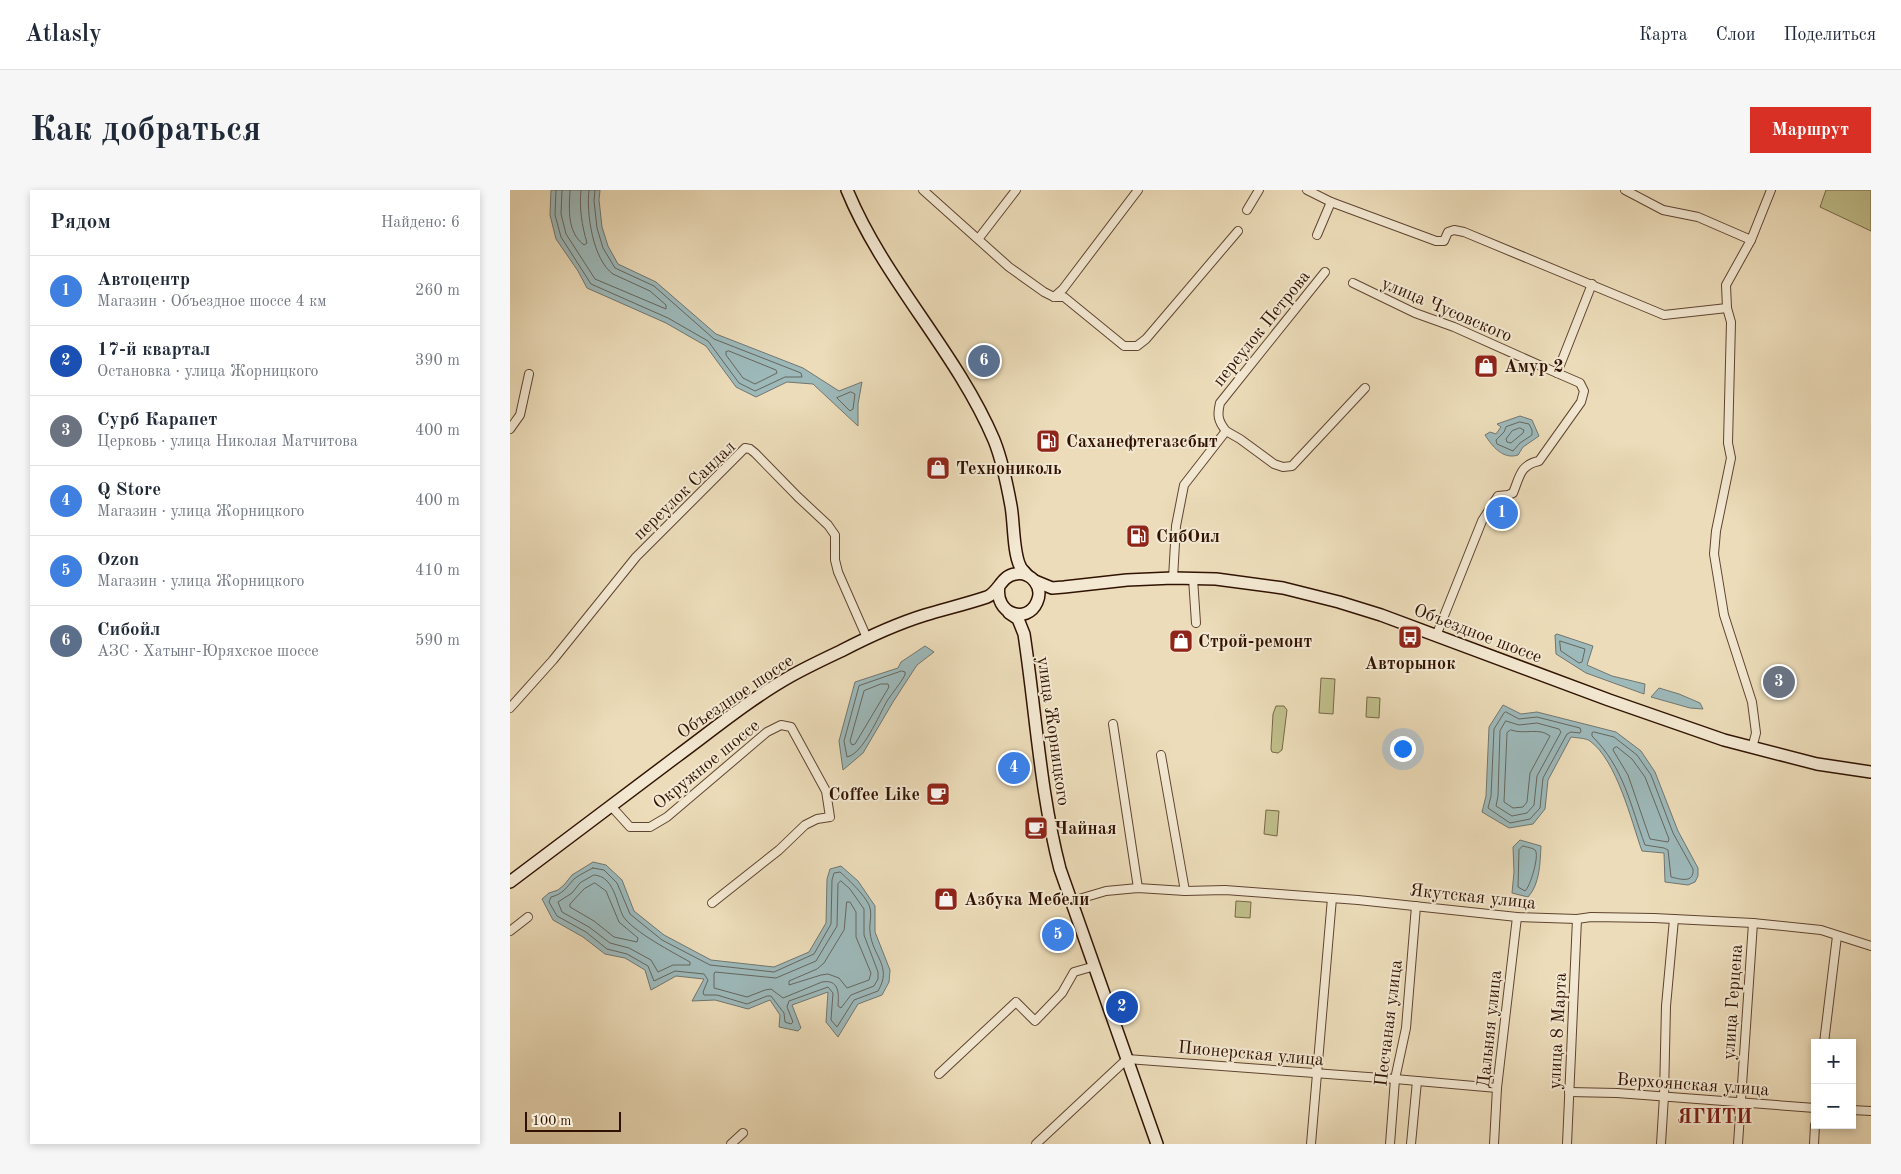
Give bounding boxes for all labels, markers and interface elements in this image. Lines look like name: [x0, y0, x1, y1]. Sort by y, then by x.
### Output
text: Atlasly: [25, 23, 102, 47]
text: Карта: [1639, 26, 1688, 44]
text: Слои: [1716, 26, 1755, 44]
text: Поделиться: [1783, 26, 1876, 44]
button: Маршрут: [1750, 107, 1871, 153]
text: Как добраться: [30, 113, 261, 148]
text: Рядом: [50, 212, 111, 233]
text: Найдено: 6: [381, 215, 460, 231]
street label: переулок Петрова: [1210, 267, 1314, 390]
text: Автоцентр: [97, 271, 190, 290]
street label: улица Чусовского: [1379, 274, 1515, 346]
text: 1: [61, 283, 71, 299]
text: 260 m: [415, 283, 460, 299]
text: Магазин · Объездное шоссе 4 км: [97, 294, 327, 310]
text: 17-й квартал: [97, 341, 211, 360]
pin: 6: [968, 342, 1000, 380]
text: 2: [61, 353, 71, 369]
text: 390 m: [415, 353, 460, 369]
shop icon: Амур 2: [1473, 353, 1499, 379]
place label: Амур 2: [1504, 358, 1564, 376]
text: Остановка · улица Жорницкого: [97, 364, 318, 380]
text: Сурб Карапет: [97, 411, 217, 430]
text: 3: [61, 423, 71, 439]
text: 400 m: [415, 423, 460, 439]
fuel station icon: Саханефтегазсбыт: [1035, 428, 1061, 454]
place label: Саханефтегазсбыт: [1066, 433, 1218, 452]
text: Церковь · улица Николая Матчитова: [97, 434, 358, 450]
street label: переулок Сандал: [630, 438, 739, 544]
shop icon: Технониколь: [925, 455, 951, 481]
place label: Технониколь: [956, 460, 1062, 478]
text: Q Store: [97, 481, 161, 500]
text: 4: [61, 493, 71, 509]
text: 400 m: [415, 493, 460, 509]
pin: 1: [1486, 494, 1518, 532]
text: Магазин · улица Жорницкого: [97, 504, 304, 520]
fuel station icon: СибОил: [1125, 523, 1151, 549]
place label: СибОил: [1156, 528, 1220, 546]
text: Ozon: [97, 551, 139, 570]
text: 5: [61, 563, 71, 579]
text: 410 m: [415, 563, 460, 579]
text: Магазин · улица Жорницкого: [97, 574, 304, 590]
street label: Объездное шоссе: [1411, 601, 1544, 667]
text: Сибойл: [97, 621, 160, 640]
bus stop icon: Авторынок: [1397, 624, 1423, 650]
shop icon: Строй-ремонт: [1168, 628, 1194, 654]
text: 6: [61, 633, 71, 649]
text: 590 m: [415, 633, 460, 649]
place label: Строй-ремонт: [1198, 633, 1312, 651]
text: АЗС · Хатынг-Юряхское шоссе: [97, 644, 319, 660]
street label: Объездное шоссе: [674, 651, 797, 742]
street label: улица Жорницкого: [1034, 655, 1072, 807]
place label: Авторынок: [1364, 655, 1456, 673]
pin: 3: [1763, 663, 1795, 701]
street label: Окружное шоссе: [650, 717, 763, 813]
your location: [1390, 736, 1416, 762]
pin: 4: [998, 749, 1030, 787]
cafe icon: Coffee Like: [925, 781, 951, 807]
place label: Coffee Like: [828, 786, 920, 804]
cafe icon: Чайная: [1023, 815, 1049, 841]
place label: Чайная: [1054, 820, 1117, 838]
street label: Якутская улица: [1409, 881, 1537, 913]
shop icon: Азбука Мебели: [933, 886, 959, 912]
place label: Азбука Мебели: [964, 891, 1089, 909]
pin: 5: [1042, 916, 1074, 954]
street label: улица Герцена: [1720, 943, 1746, 1061]
street label: Песчаная улица: [1372, 959, 1406, 1087]
street label: Дальняя улица: [1475, 969, 1505, 1089]
street label: улица 8 Марта: [1546, 972, 1570, 1090]
pin: 2: [1106, 988, 1138, 1026]
street label: Пионерская улица: [1177, 1039, 1325, 1069]
map controls: [1811, 1039, 1856, 1129]
button: +: [1811, 1039, 1856, 1084]
street label: Верхоянская улица: [1616, 1071, 1770, 1099]
button: −: [1811, 1084, 1856, 1129]
district label: ЯГИТИ: [1678, 1108, 1752, 1128]
scale bar: [525, 1109, 621, 1132]
text: 100 m: [532, 1114, 571, 1128]

